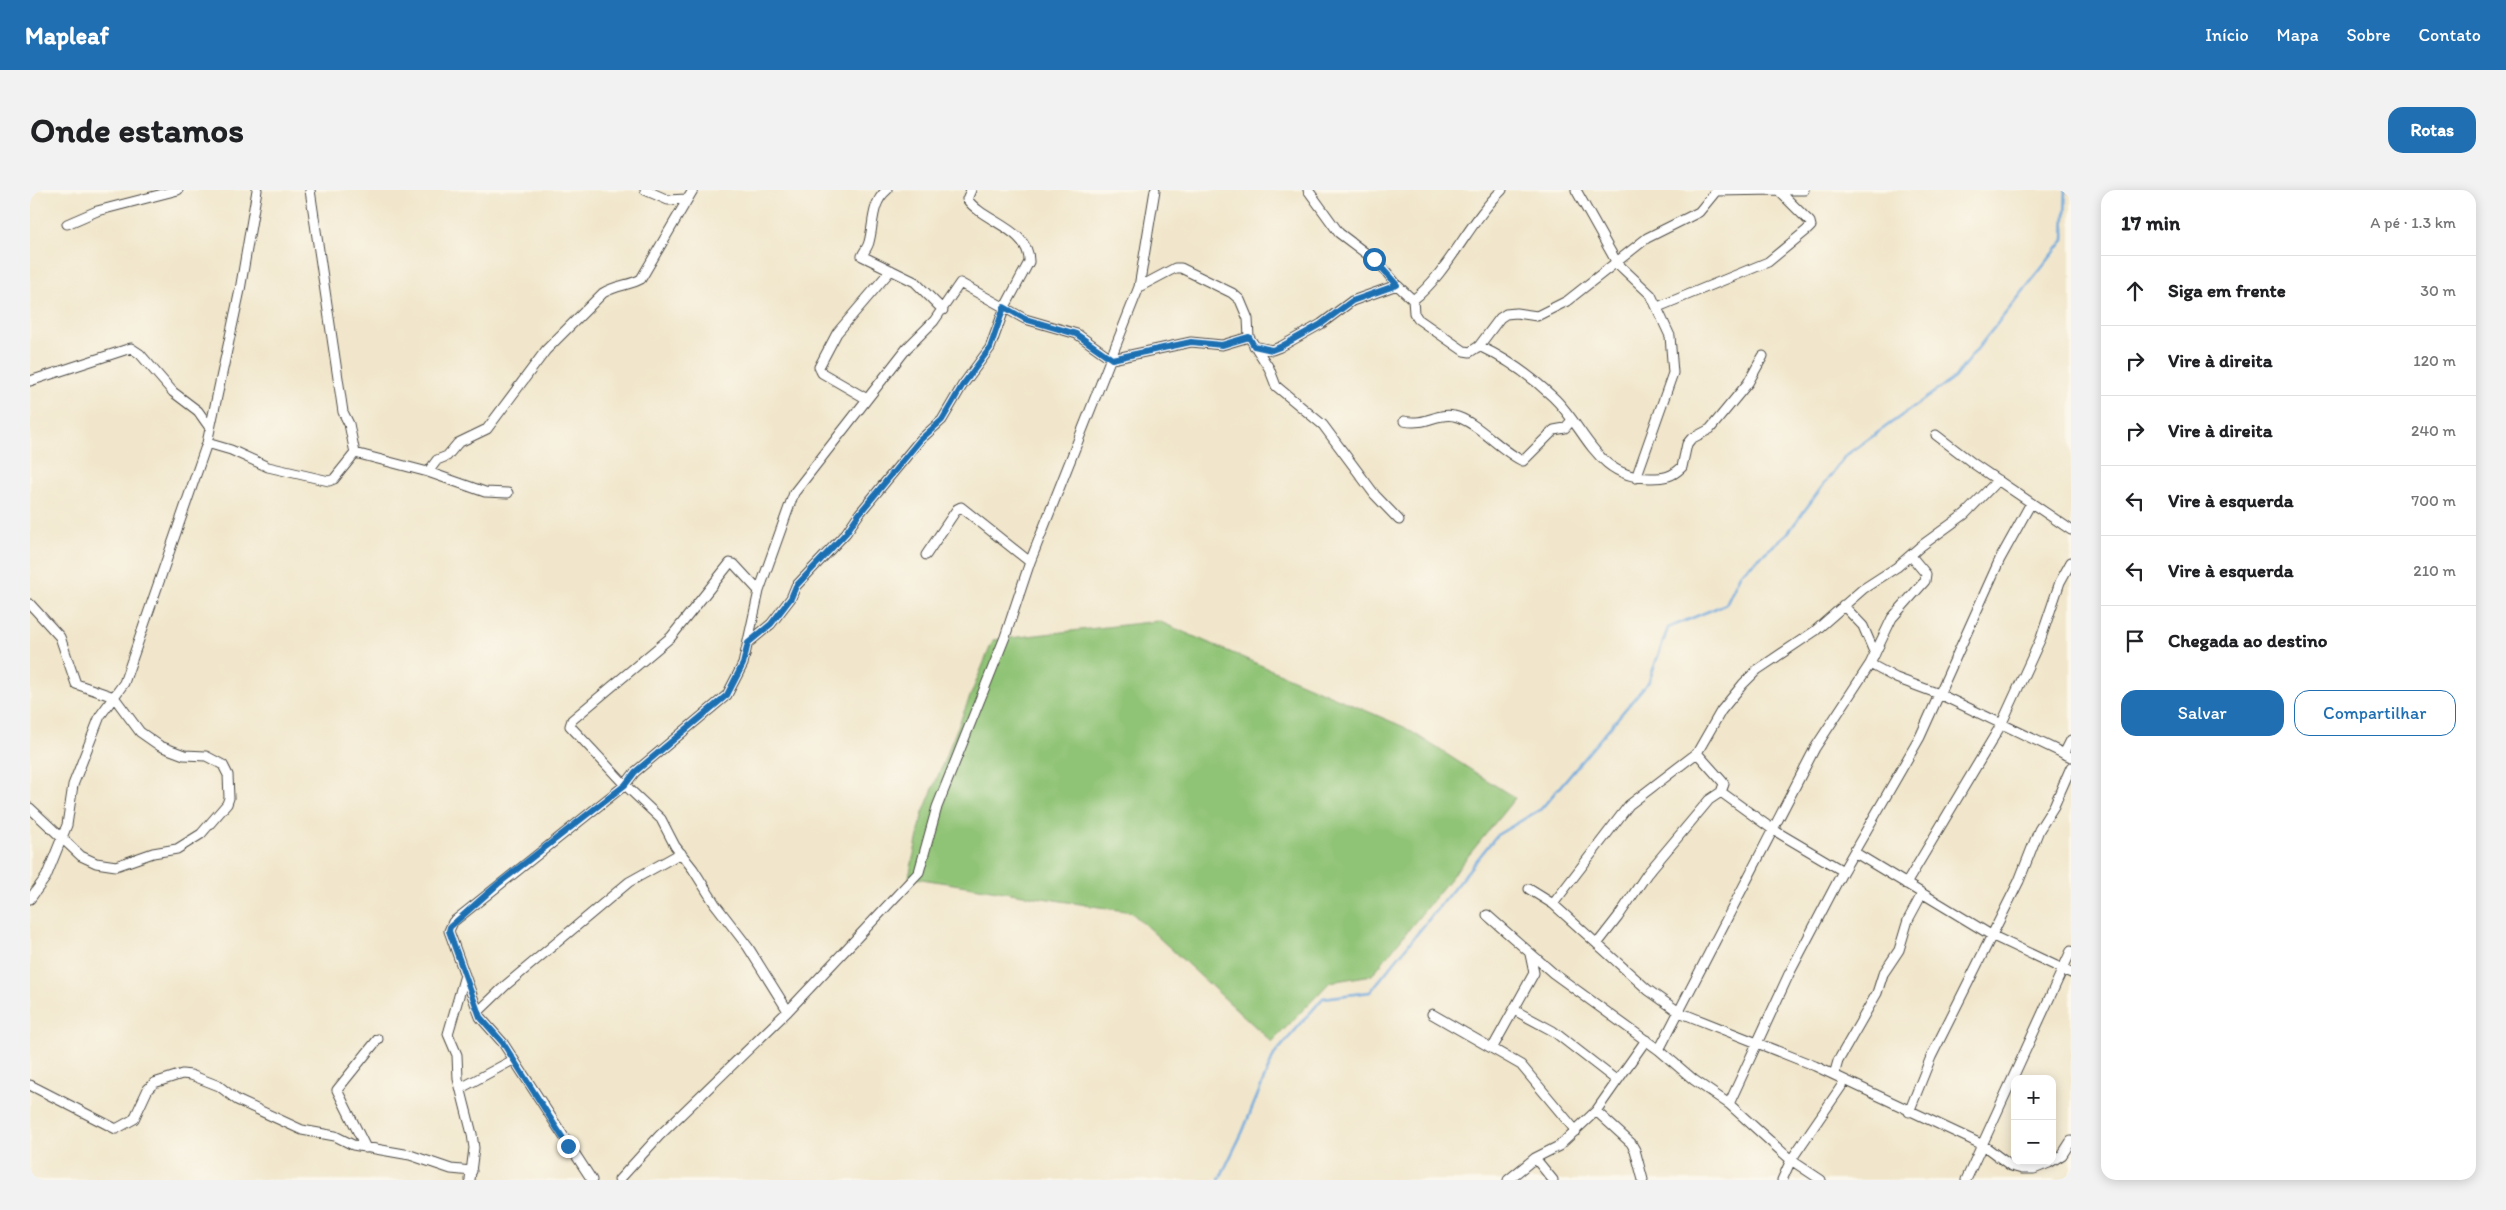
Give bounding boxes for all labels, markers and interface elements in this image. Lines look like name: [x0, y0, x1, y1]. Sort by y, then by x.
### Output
text: Mapleaf: [25, 21, 109, 50]
text: Início: [2205, 24, 2249, 46]
text: Mapa: [2277, 24, 2319, 46]
text: Sobre: [2347, 24, 2391, 46]
text: Contato: [2419, 24, 2481, 46]
button: Rotas: [2388, 107, 2476, 153]
text: Onde estamos: [30, 109, 244, 151]
text: 17 min: [2121, 210, 2180, 235]
text: A pé · 1.3 km: [2370, 213, 2456, 232]
route start: [1363, 248, 1386, 271]
icon: ahead: [2121, 277, 2149, 305]
text: Siga em frente: [2168, 279, 2286, 302]
text: 30 m: [2420, 281, 2456, 300]
icon: right: [2121, 347, 2149, 375]
text: Vire à direita: [2168, 349, 2273, 372]
text: 120 m: [2413, 351, 2456, 370]
icon: right: [2121, 417, 2149, 445]
text: Vire à direita: [2168, 419, 2273, 442]
text: 240 m: [2411, 421, 2456, 440]
icon: left: [2121, 487, 2149, 515]
text: Vire à esquerda: [2168, 489, 2294, 512]
text: 700 m: [2411, 491, 2456, 510]
icon: left: [2121, 557, 2149, 585]
text: Vire à esquerda: [2168, 559, 2294, 582]
text: 210 m: [2413, 561, 2456, 580]
icon: arrive: [2121, 627, 2149, 655]
text: Chegada ao destino: [2168, 629, 2327, 652]
button: Salvar: [2121, 690, 2284, 736]
button: Compartilhar: [2294, 690, 2456, 736]
map controls: [2011, 1075, 2056, 1165]
button: +: [2011, 1075, 2056, 1120]
button: −: [2011, 1120, 2056, 1165]
route end: [557, 1135, 580, 1158]

